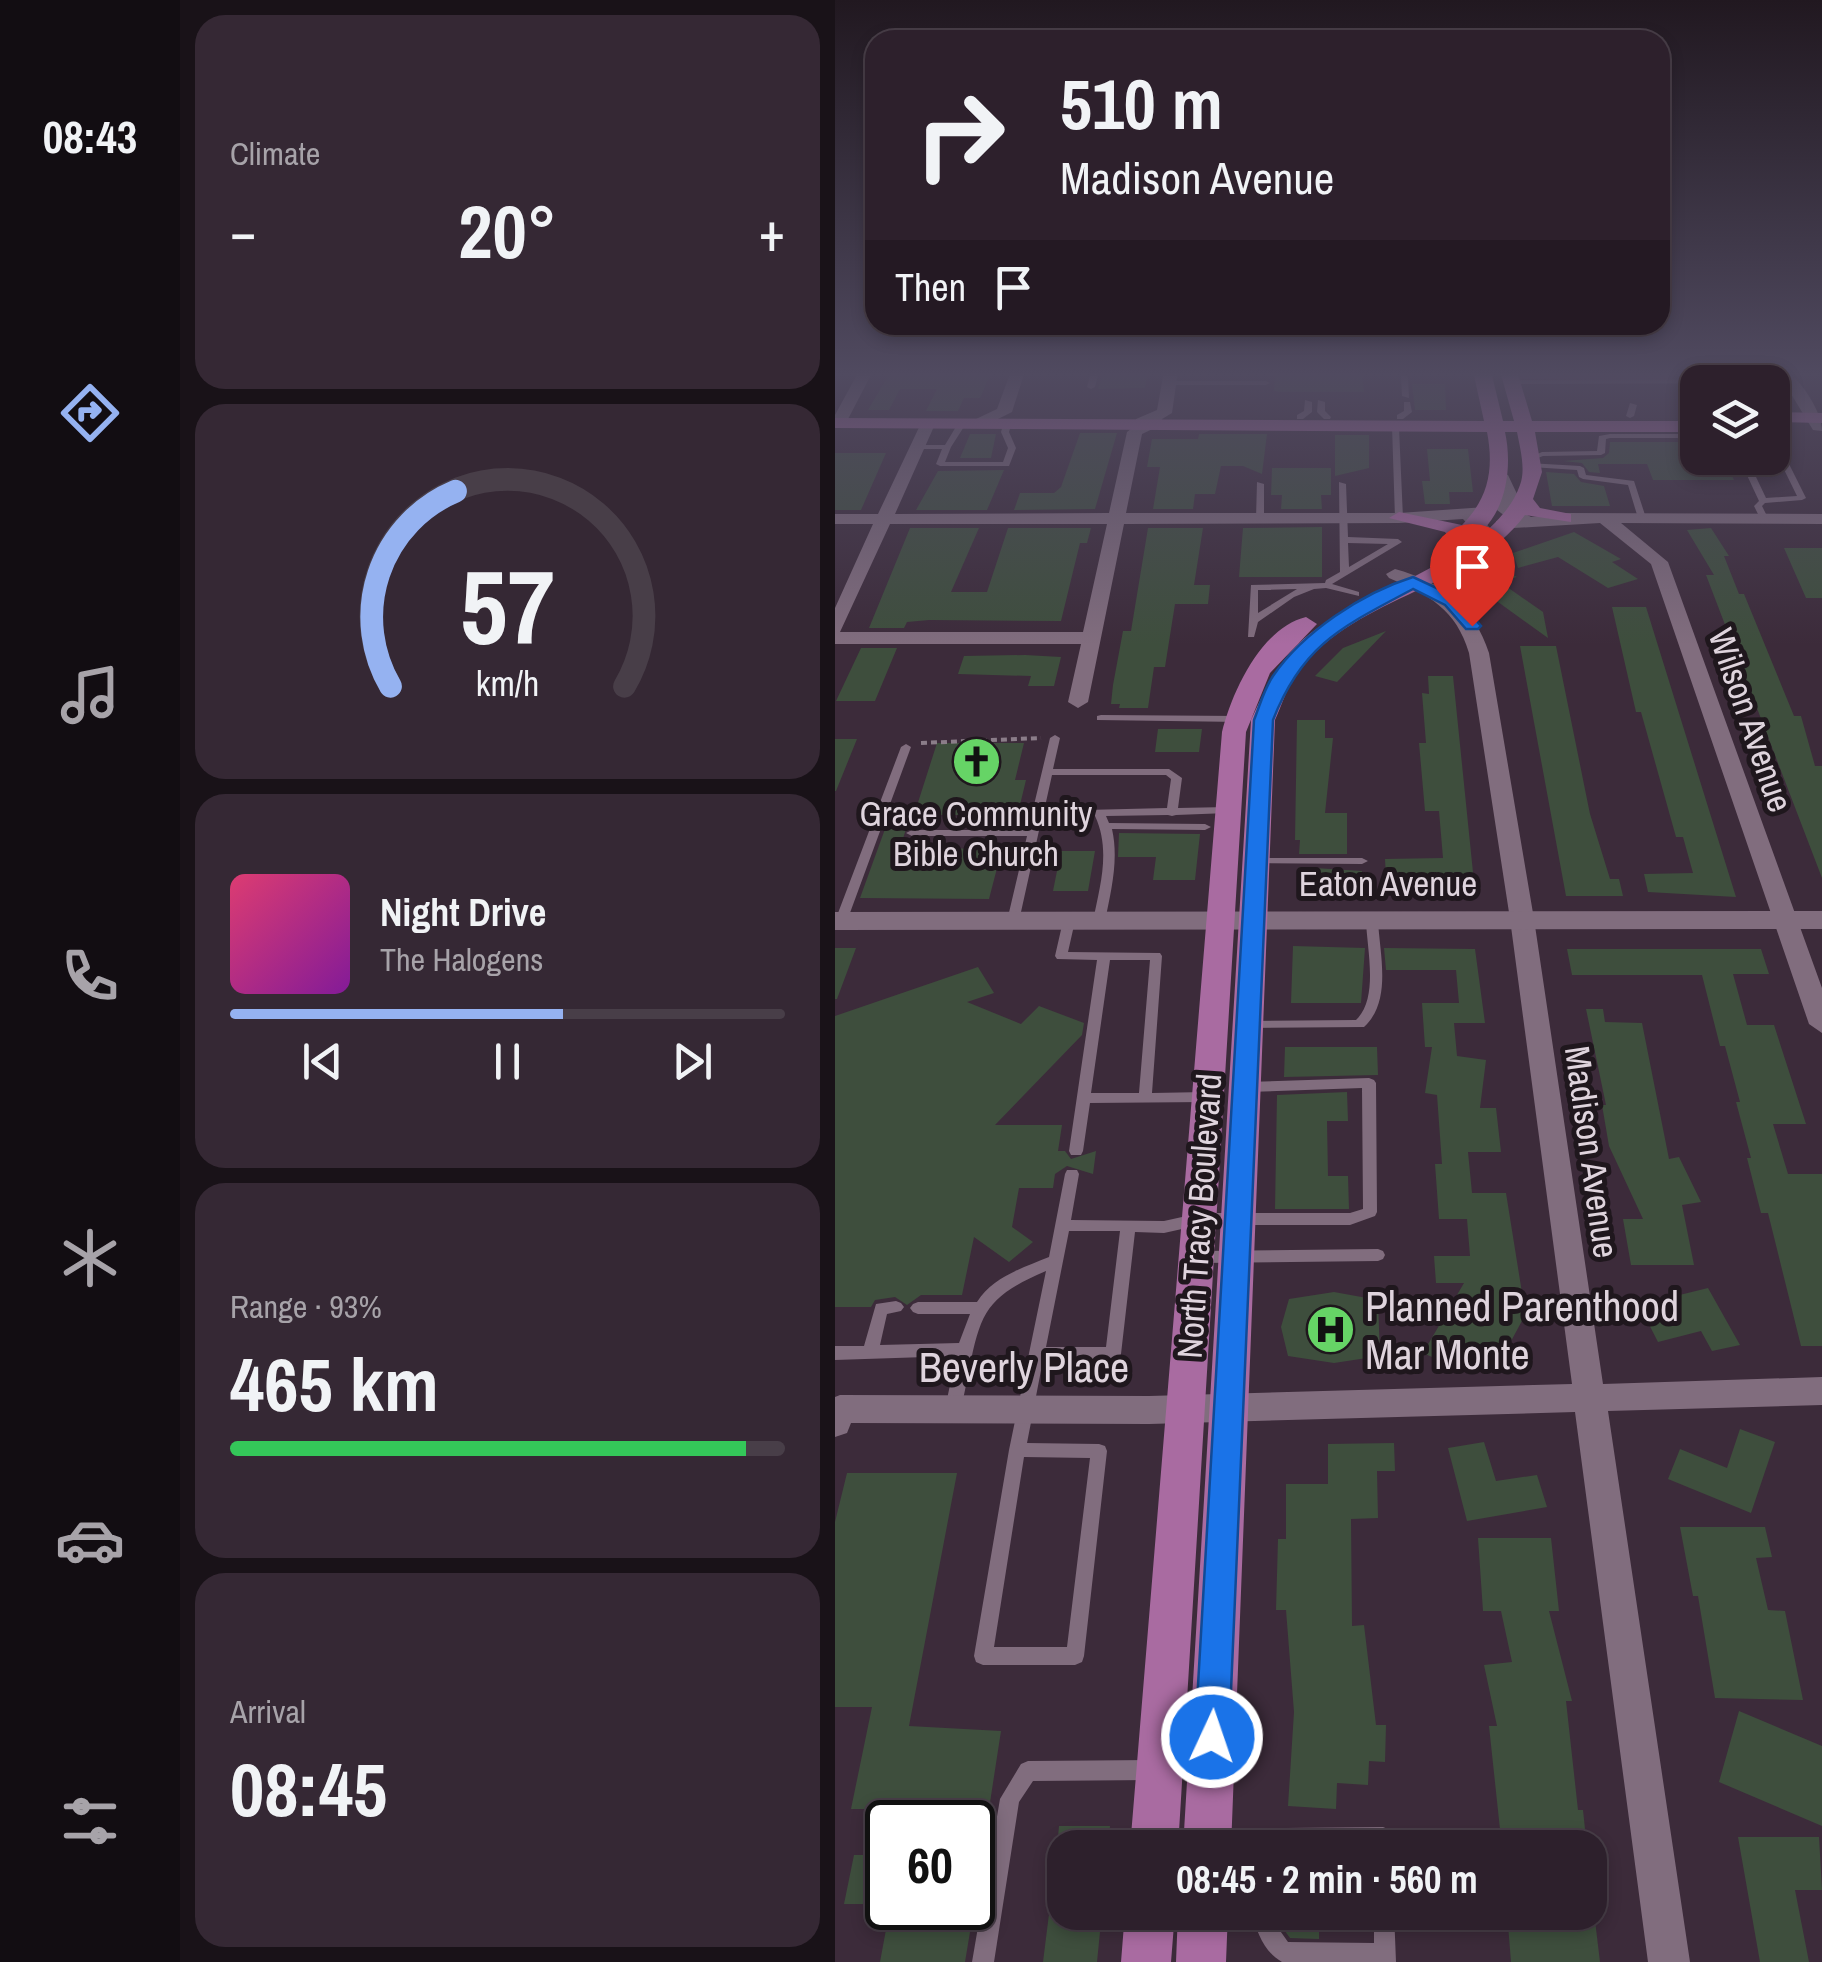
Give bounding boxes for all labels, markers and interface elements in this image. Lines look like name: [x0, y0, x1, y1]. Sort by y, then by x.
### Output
text: 510 m: [1060, 57, 1223, 151]
icon: right: [895, 70, 1025, 200]
text: 08:43: [43, 106, 137, 167]
text: Climate: [230, 132, 320, 175]
text: Madison Avenue: [1060, 147, 1334, 208]
text: 20°: [458, 180, 557, 281]
text: −: [230, 194, 256, 268]
text: +: [759, 194, 785, 268]
icon: arrive: [986, 260, 1041, 315]
text: Then: [895, 262, 966, 313]
map controls: [1680, 365, 1790, 475]
button: layers: [1680, 365, 1790, 475]
icon: directions: [55, 378, 125, 448]
pin: [1430, 524, 1515, 627]
text: 57: [460, 536, 555, 676]
icon: arrive: [1445, 539, 1500, 594]
street label: Wilson Avenue: [1698, 622, 1804, 818]
text: km/h: [476, 659, 539, 707]
icon: music: [55, 660, 125, 730]
church icon: Grace Community Bible Church: [950, 735, 1002, 787]
place label: Grace Community Bible Church: [860, 790, 1093, 877]
street label: Eaton Avenue: [1299, 860, 1477, 907]
text: Night Drive: [380, 887, 546, 938]
text: The Halogens: [380, 938, 543, 981]
icon: phone: [55, 941, 125, 1011]
icon: previous: [295, 1034, 350, 1089]
icon: pause: [480, 1034, 535, 1089]
icon: next: [665, 1034, 720, 1089]
street label: Madison Avenue: [1554, 1043, 1630, 1261]
street label: North Tracy Boulevard: [1166, 1072, 1232, 1360]
icon: climate: [55, 1223, 125, 1293]
place label: Planned Parenthood Mar Monte: [1365, 1278, 1679, 1382]
text: Range · 93%: [230, 1285, 382, 1328]
hospital icon: Planned Parenthood Mar Monte: [1304, 1304, 1356, 1356]
text: 465 km: [230, 1333, 439, 1434]
street label: Beverly Place: [919, 1339, 1129, 1395]
icon: car: [55, 1505, 125, 1575]
position arrow: [1160, 1685, 1264, 1789]
text: Arrival: [230, 1690, 306, 1733]
text: 08:45: [230, 1738, 387, 1839]
icon: filters: [55, 1786, 125, 1856]
speed limit sign: 60: [865, 1800, 995, 1930]
text: 08:45 · 2 min · 560 m: [1176, 1854, 1478, 1905]

